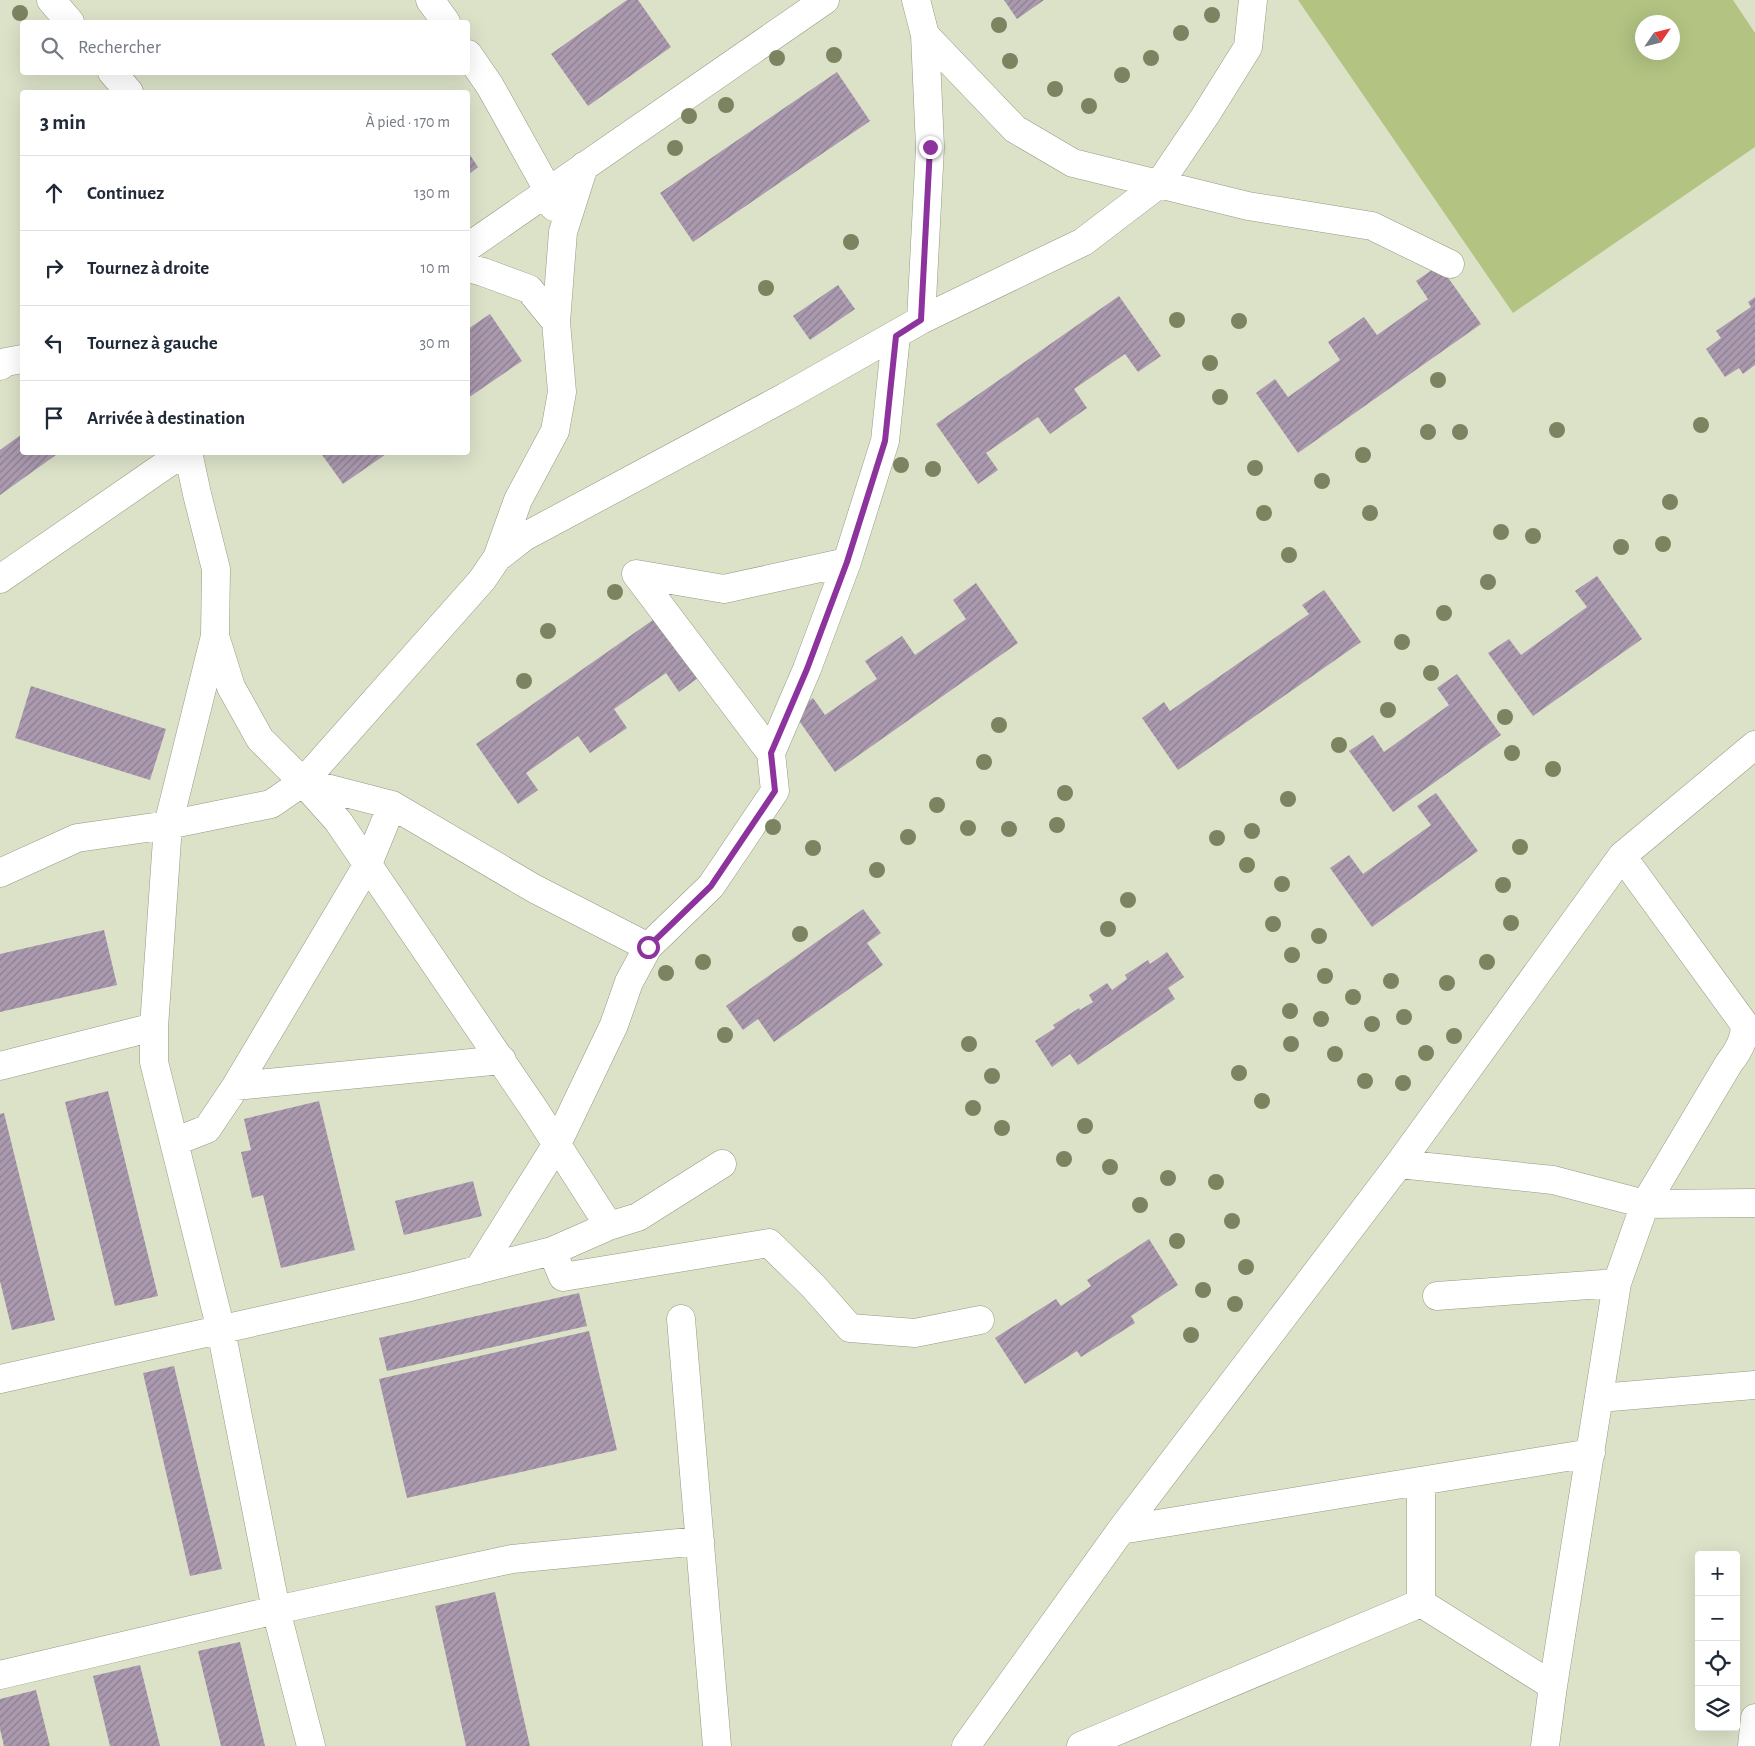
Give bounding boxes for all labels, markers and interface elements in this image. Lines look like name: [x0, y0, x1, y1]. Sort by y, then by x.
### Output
north arrow: [1635, 15, 1680, 60]
search box: [20, 20, 470, 75]
icon: search: [38, 34, 66, 62]
text: Rechercher: [78, 38, 161, 57]
text: 3 min: [40, 112, 86, 133]
text: À pied · 170 m: [365, 114, 450, 130]
route end: [919, 136, 942, 159]
icon: ahead: [40, 179, 68, 207]
text: Continuez: [87, 184, 164, 203]
text: 130 m: [414, 185, 450, 201]
icon: right: [40, 254, 68, 282]
text: Tournez à droite: [87, 259, 209, 278]
text: 10 m: [421, 260, 450, 276]
icon: left: [40, 329, 68, 357]
text: Tournez à gauche: [87, 334, 218, 353]
text: 30 m: [420, 335, 450, 351]
icon: arrive: [40, 404, 68, 432]
text: Arrivée à destination: [87, 409, 245, 428]
route start: [637, 936, 660, 959]
map controls: [1695, 1551, 1740, 1731]
button: +: [1695, 1551, 1740, 1596]
button: −: [1695, 1596, 1740, 1641]
button: locate: [1695, 1641, 1740, 1686]
button: layers: [1695, 1686, 1740, 1731]

